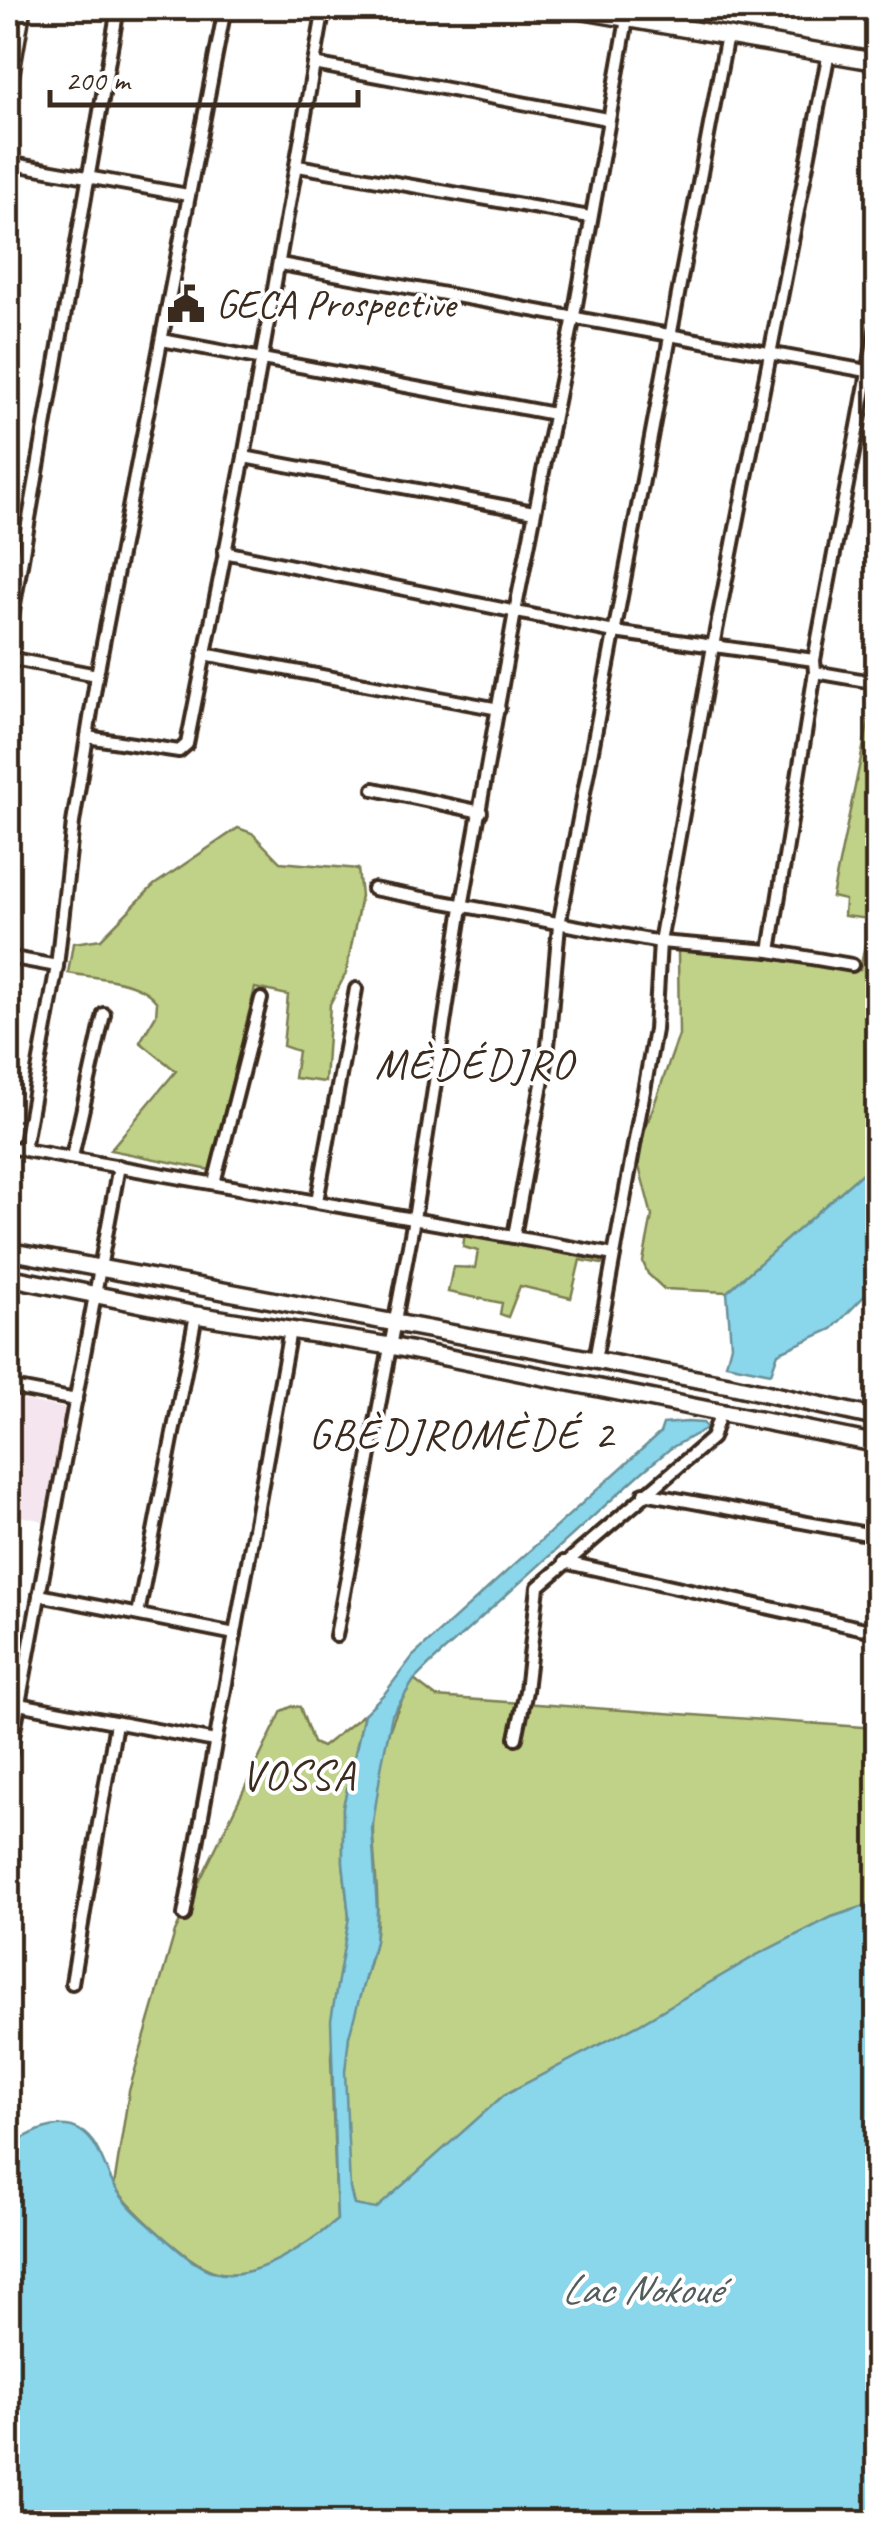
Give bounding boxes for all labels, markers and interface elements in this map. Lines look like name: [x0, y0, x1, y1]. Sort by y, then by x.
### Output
scale bar: [50, 45, 358, 107]
text: 200 m: [65, 61, 132, 99]
place label: GECA Prospective: [216, 279, 458, 329]
public building icon: GECA Prospective: [165, 283, 207, 325]
district label: MÈDÉDJRO: [375, 1038, 577, 1091]
district label: GBÈDJROMÈDÉ 2: [309, 1408, 616, 1461]
district label: VOSSA: [241, 1749, 357, 1802]
water label: Lac Nokoué: [561, 2263, 733, 2316]

